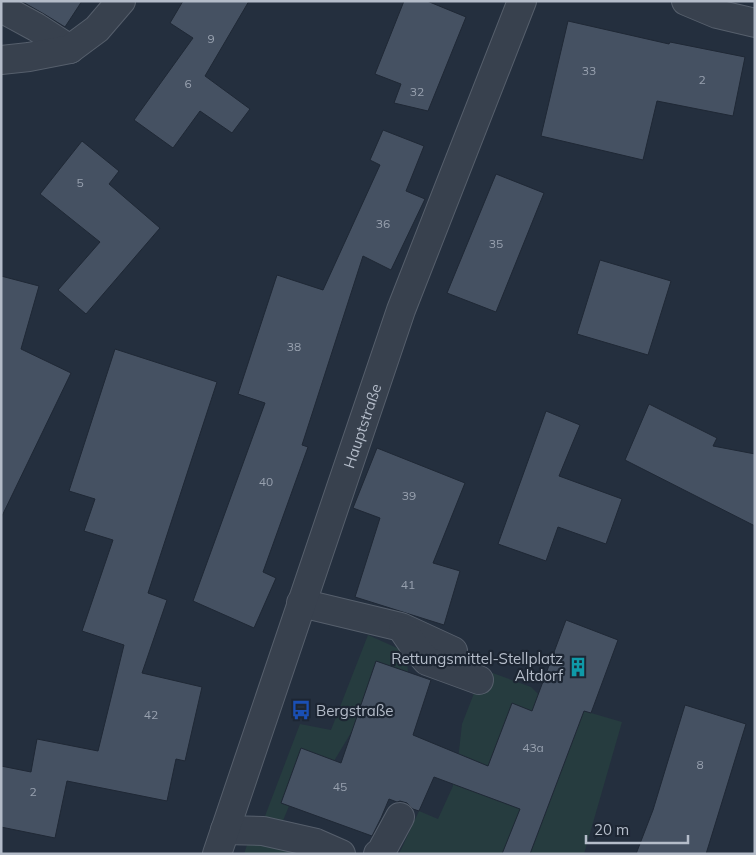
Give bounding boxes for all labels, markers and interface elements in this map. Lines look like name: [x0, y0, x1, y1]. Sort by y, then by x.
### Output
house number: 9: [207, 31, 215, 46]
house number: 33: [582, 63, 596, 78]
house number: 2: [698, 72, 706, 87]
house number: 6: [184, 76, 192, 91]
house number: 32: [410, 84, 424, 99]
house number: 5: [76, 175, 84, 190]
house number: 36: [376, 216, 390, 231]
house number: 35: [489, 236, 503, 251]
house number: 38: [287, 339, 301, 354]
street label: Hauptstraße: [339, 381, 385, 471]
house number: 40: [259, 474, 273, 489]
house number: 39: [402, 488, 416, 503]
house number: 41: [401, 577, 415, 592]
place label: Rettungsmittel-Stellplatz Altdorf: [391, 649, 564, 685]
building icon: Rettungsmittel-Stellplatz Altdorf: [567, 656, 589, 678]
bus stop icon: Bergstraße: [290, 699, 312, 721]
place label: Bergstraße: [316, 701, 393, 720]
house number: 42: [144, 707, 158, 722]
house number: 43a: [522, 740, 544, 755]
house number: 8: [696, 757, 704, 772]
house number: 45: [333, 779, 347, 794]
house number: 2: [29, 784, 37, 799]
scale bar: [586, 812, 688, 844]
text: 20 m: [594, 820, 629, 839]

